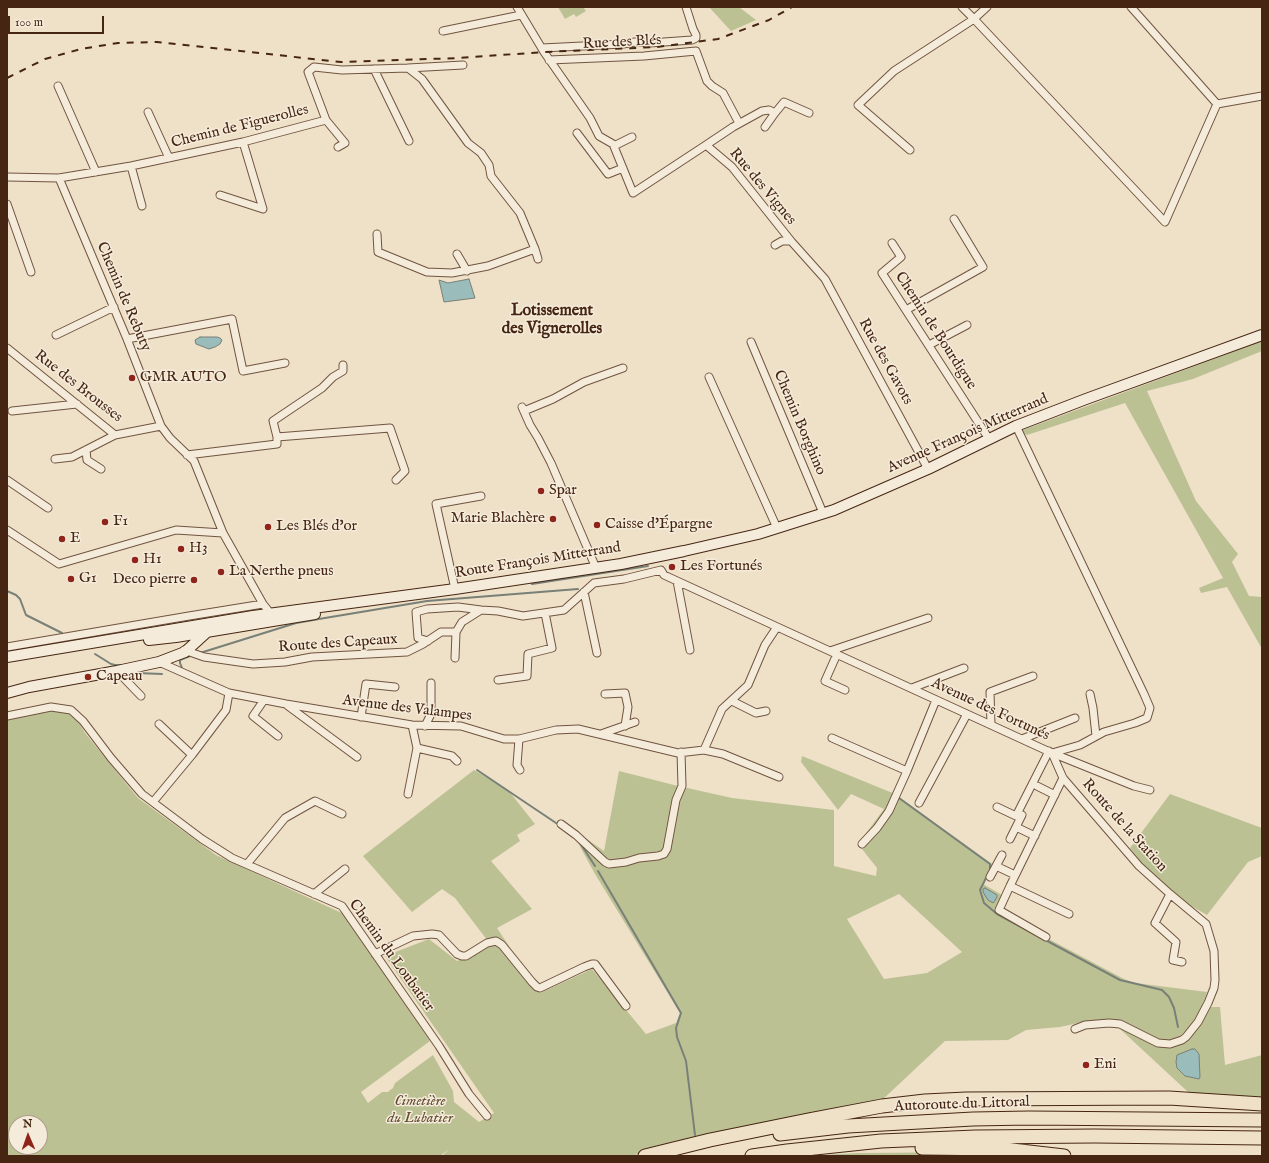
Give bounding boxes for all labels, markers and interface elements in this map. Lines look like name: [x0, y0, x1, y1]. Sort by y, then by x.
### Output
scale bar: [10, 8, 106, 34]
text: 100 m: [15, 15, 43, 30]
street label: Rue des Blés: [582, 32, 662, 54]
street label: Chemin de Figuerolles: [170, 101, 310, 153]
street label: Rue des Vignes: [725, 145, 799, 229]
street label: Chemin de Rebuty: [92, 240, 154, 354]
street label: Chemin de Bourdigue: [890, 269, 980, 393]
district label: Lotissement des Vignerolles: [502, 302, 602, 340]
street label: Rue des Gavots: [854, 316, 916, 408]
street label: Rue des Brousses: [30, 347, 126, 427]
street label: Chemin Borghino: [769, 368, 829, 478]
place label: GMR AUTO: [140, 369, 226, 387]
marker: GMR AUTO: [127, 373, 137, 383]
street label: Avenue François Mitterrand: [885, 390, 1051, 478]
place label: Spar: [549, 482, 577, 500]
marker: Spar: [536, 486, 546, 496]
place label: Marie Blachère: [451, 510, 545, 528]
place label: F1: [113, 513, 128, 531]
marker: Marie Blachère: [548, 514, 558, 524]
place label: Caisse d'Épargne: [605, 516, 713, 534]
marker: F1: [100, 517, 110, 527]
place label: Les Blés d'or: [276, 518, 357, 536]
marker: Caisse d'Épargne: [592, 520, 602, 530]
marker: Les Blés d'or: [263, 522, 273, 532]
place label: E: [70, 530, 80, 548]
marker: E: [57, 534, 67, 544]
street label: Route François Mitterrand: [454, 539, 622, 583]
place label: H3: [189, 540, 207, 558]
marker: H3: [176, 544, 186, 554]
place label: H1: [143, 551, 161, 569]
marker: H1: [130, 555, 140, 565]
place label: Les Fortunés: [680, 558, 762, 576]
marker: Les Fortunés: [667, 562, 677, 572]
place label: La Nerthe pneus: [229, 563, 334, 581]
marker: La Nerthe pneus: [216, 567, 226, 577]
place label: G1: [79, 570, 97, 588]
place label: Deco pierre: [112, 571, 186, 589]
marker: G1: [66, 574, 76, 584]
marker: Deco pierre: [189, 575, 199, 585]
street label: Route des Capeaux: [278, 631, 398, 657]
place label: Capeau: [96, 668, 142, 686]
marker: Capeau: [83, 672, 93, 682]
street label: Avenue des Fortunés: [928, 675, 1052, 745]
street label: Avenue des Valampes: [341, 692, 473, 726]
street label: Route de la Station: [1078, 776, 1170, 876]
street label: Chemin du Loubatier: [344, 896, 438, 1016]
place label: Eni: [1094, 1056, 1116, 1074]
marker: Eni: [1081, 1060, 1091, 1070]
park label: Cimetière du Lubatier: [387, 1093, 453, 1128]
street label: Autoroute du Littoral: [894, 1094, 1030, 1116]
north arrow: [8, 1115, 48, 1155]
text: N: [23, 1117, 33, 1131]

